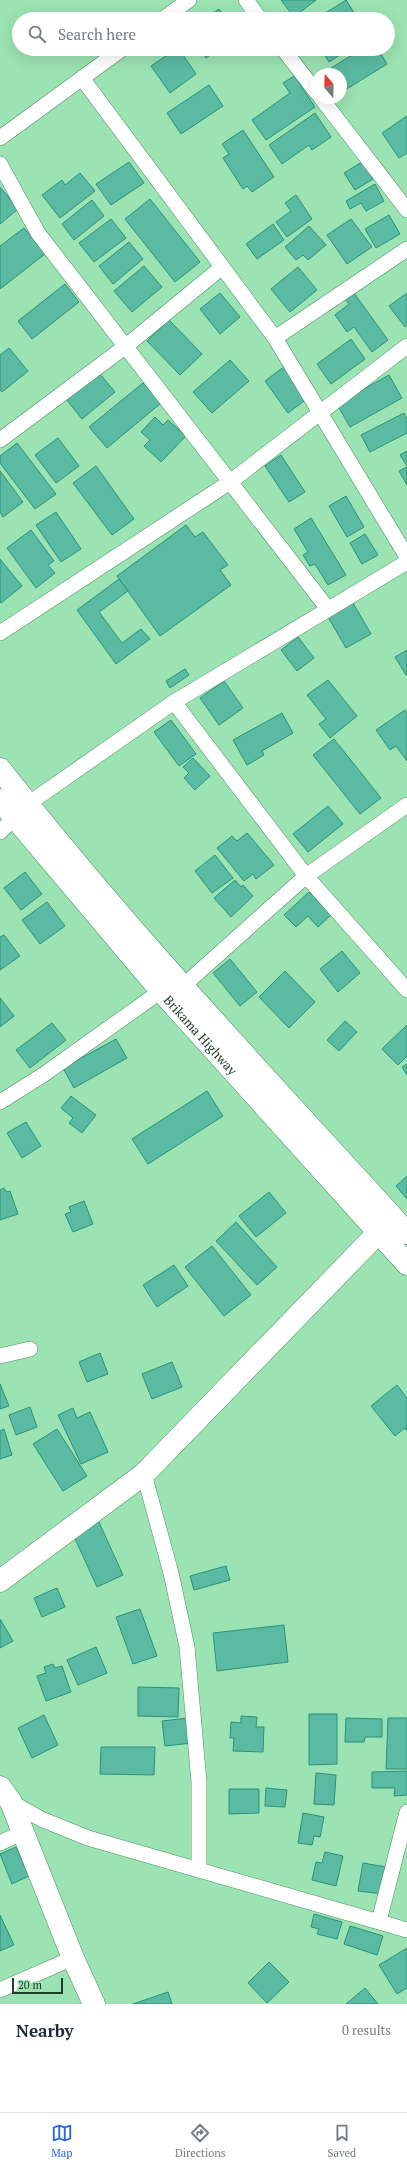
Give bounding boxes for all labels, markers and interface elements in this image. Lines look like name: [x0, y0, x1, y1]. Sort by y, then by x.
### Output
search box: [12, 12, 395, 56]
icon: search: [26, 23, 48, 45]
text: Search here: [58, 24, 136, 44]
north arrow: [311, 68, 347, 104]
street label: Brikama Highway: [160, 991, 242, 1079]
scale bar: [12, 1976, 63, 1995]
text: 20 m: [18, 1978, 42, 1992]
text: Nearby: [16, 2019, 74, 2042]
text: 0 results: [342, 2021, 391, 2039]
tab: Map: [51, 2122, 73, 2160]
tab: Directions: [175, 2122, 226, 2160]
tab: Saved: [328, 2122, 356, 2160]

